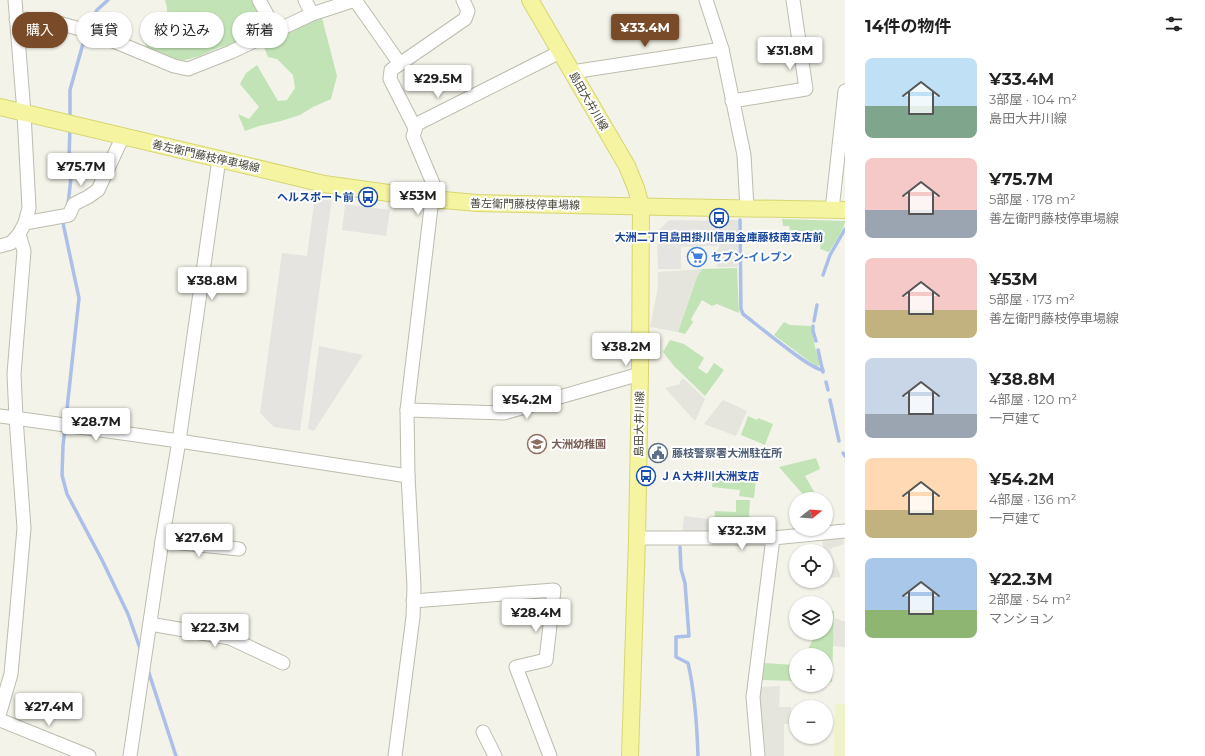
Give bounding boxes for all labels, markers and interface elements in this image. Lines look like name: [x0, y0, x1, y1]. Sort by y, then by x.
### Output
chip: 購入: [12, 12, 68, 48]
chip: 賃貸: [76, 12, 132, 48]
chip: 絞り込み: [140, 12, 224, 48]
chip: 新着: [232, 12, 288, 48]
icon: filters: [1163, 13, 1185, 35]
pin: ¥33.4M: [612, 14, 678, 48]
text: 14件の物件: [865, 16, 951, 36]
text: ¥33.4M: [620, 19, 670, 35]
pin: ¥31.8M: [757, 37, 823, 71]
text: ¥31.8M: [766, 42, 814, 58]
pin: ¥29.5M: [405, 65, 471, 99]
street label: 島田大井川線: [566, 69, 612, 133]
text: ¥33.4M: [989, 69, 1054, 89]
text: ¥29.5M: [414, 70, 462, 86]
icon: home: [897, 74, 945, 122]
text: 3部屋 · 104 m²: [989, 91, 1077, 107]
text: 島田大井川線: [989, 110, 1067, 126]
street label: 善左衛門藤枝停車場線: [151, 137, 261, 175]
pin: ¥75.7M: [48, 153, 114, 187]
text: ¥75.7M: [56, 158, 106, 174]
text: ¥75.7M: [989, 169, 1053, 189]
icon: home: [897, 174, 945, 222]
pin: ¥53M: [394, 182, 442, 216]
bus stop icon: ヘルスポート前: [357, 186, 379, 208]
text: ¥53M: [399, 187, 437, 203]
place label: ヘルスポート前: [277, 190, 354, 204]
text: 5部屋 · 178 m²: [989, 191, 1076, 207]
street label: 善左衛門藤枝停車場線: [470, 196, 580, 212]
bus stop icon: 大洲二丁目島田掛川信用金庫藤枝南支店前: [708, 207, 730, 229]
text: 善左衛門藤枝停車場線: [989, 210, 1119, 226]
place label: 大洲二丁目島田掛川信用金庫藤枝南支店前: [615, 230, 824, 244]
supermarket icon: セブン-イレブン: [686, 246, 708, 268]
place label: セブン-イレブン: [711, 250, 792, 264]
pin: ¥38.8M: [179, 267, 245, 301]
text: ¥53M: [989, 269, 1038, 289]
text: ¥38.8M: [187, 272, 237, 288]
icon: home: [897, 274, 945, 322]
text: 5部屋 · 173 m²: [989, 291, 1075, 307]
text: 善左衛門藤枝停車場線: [989, 310, 1119, 326]
pin: ¥38.2M: [593, 333, 659, 367]
text: ¥38.2M: [601, 338, 651, 354]
text: ¥38.8M: [989, 369, 1055, 389]
icon: home: [897, 374, 945, 422]
pin: ¥54.2M: [494, 386, 560, 420]
text: ¥54.2M: [502, 391, 552, 407]
street label: 島田大井川線: [631, 391, 647, 457]
text: 4部屋 · 120 m²: [989, 391, 1077, 407]
pin: ¥28.7M: [63, 408, 129, 442]
text: 一戸建て: [989, 410, 1041, 426]
text: ¥28.7M: [71, 413, 121, 429]
school or university icon: 大洲幼稚園: [526, 433, 548, 455]
place label: 大洲幼稚園: [551, 437, 606, 451]
public building icon: 藤枝警察署大洲駐在所: [647, 442, 669, 464]
place label: 藤枝警察署大洲駐在所: [672, 446, 782, 460]
bus stop icon: ＪＡ大井川大洲支店: [635, 465, 657, 487]
place label: ＪＡ大井川大洲支店: [660, 469, 759, 483]
text: ¥54.2M: [989, 469, 1055, 489]
icon: home: [897, 474, 945, 522]
text: 4部屋 · 136 m²: [989, 491, 1076, 507]
north arrow: [789, 492, 833, 536]
map controls: [789, 492, 833, 744]
text: 一戸建て: [989, 510, 1041, 526]
pin: ¥32.3M: [709, 517, 775, 551]
text: ¥32.3M: [718, 522, 766, 538]
pin: ¥27.6M: [166, 524, 232, 558]
text: ¥27.6M: [175, 529, 223, 545]
button: locate: [789, 544, 833, 588]
text: ¥22.3M: [989, 569, 1053, 589]
icon: home: [897, 574, 945, 622]
text: 2部屋 · 54 m²: [989, 591, 1071, 607]
button: layers: [789, 596, 833, 640]
pin: ¥28.4M: [503, 599, 569, 633]
text: ¥28.4M: [511, 604, 561, 620]
text: マンション: [989, 610, 1054, 626]
pin: ¥22.3M: [182, 614, 248, 648]
text: ¥22.3M: [191, 619, 239, 635]
button: +: [789, 648, 833, 692]
pin: ¥27.4M: [16, 693, 82, 727]
text: ¥27.4M: [24, 698, 74, 714]
button: −: [789, 700, 833, 744]

